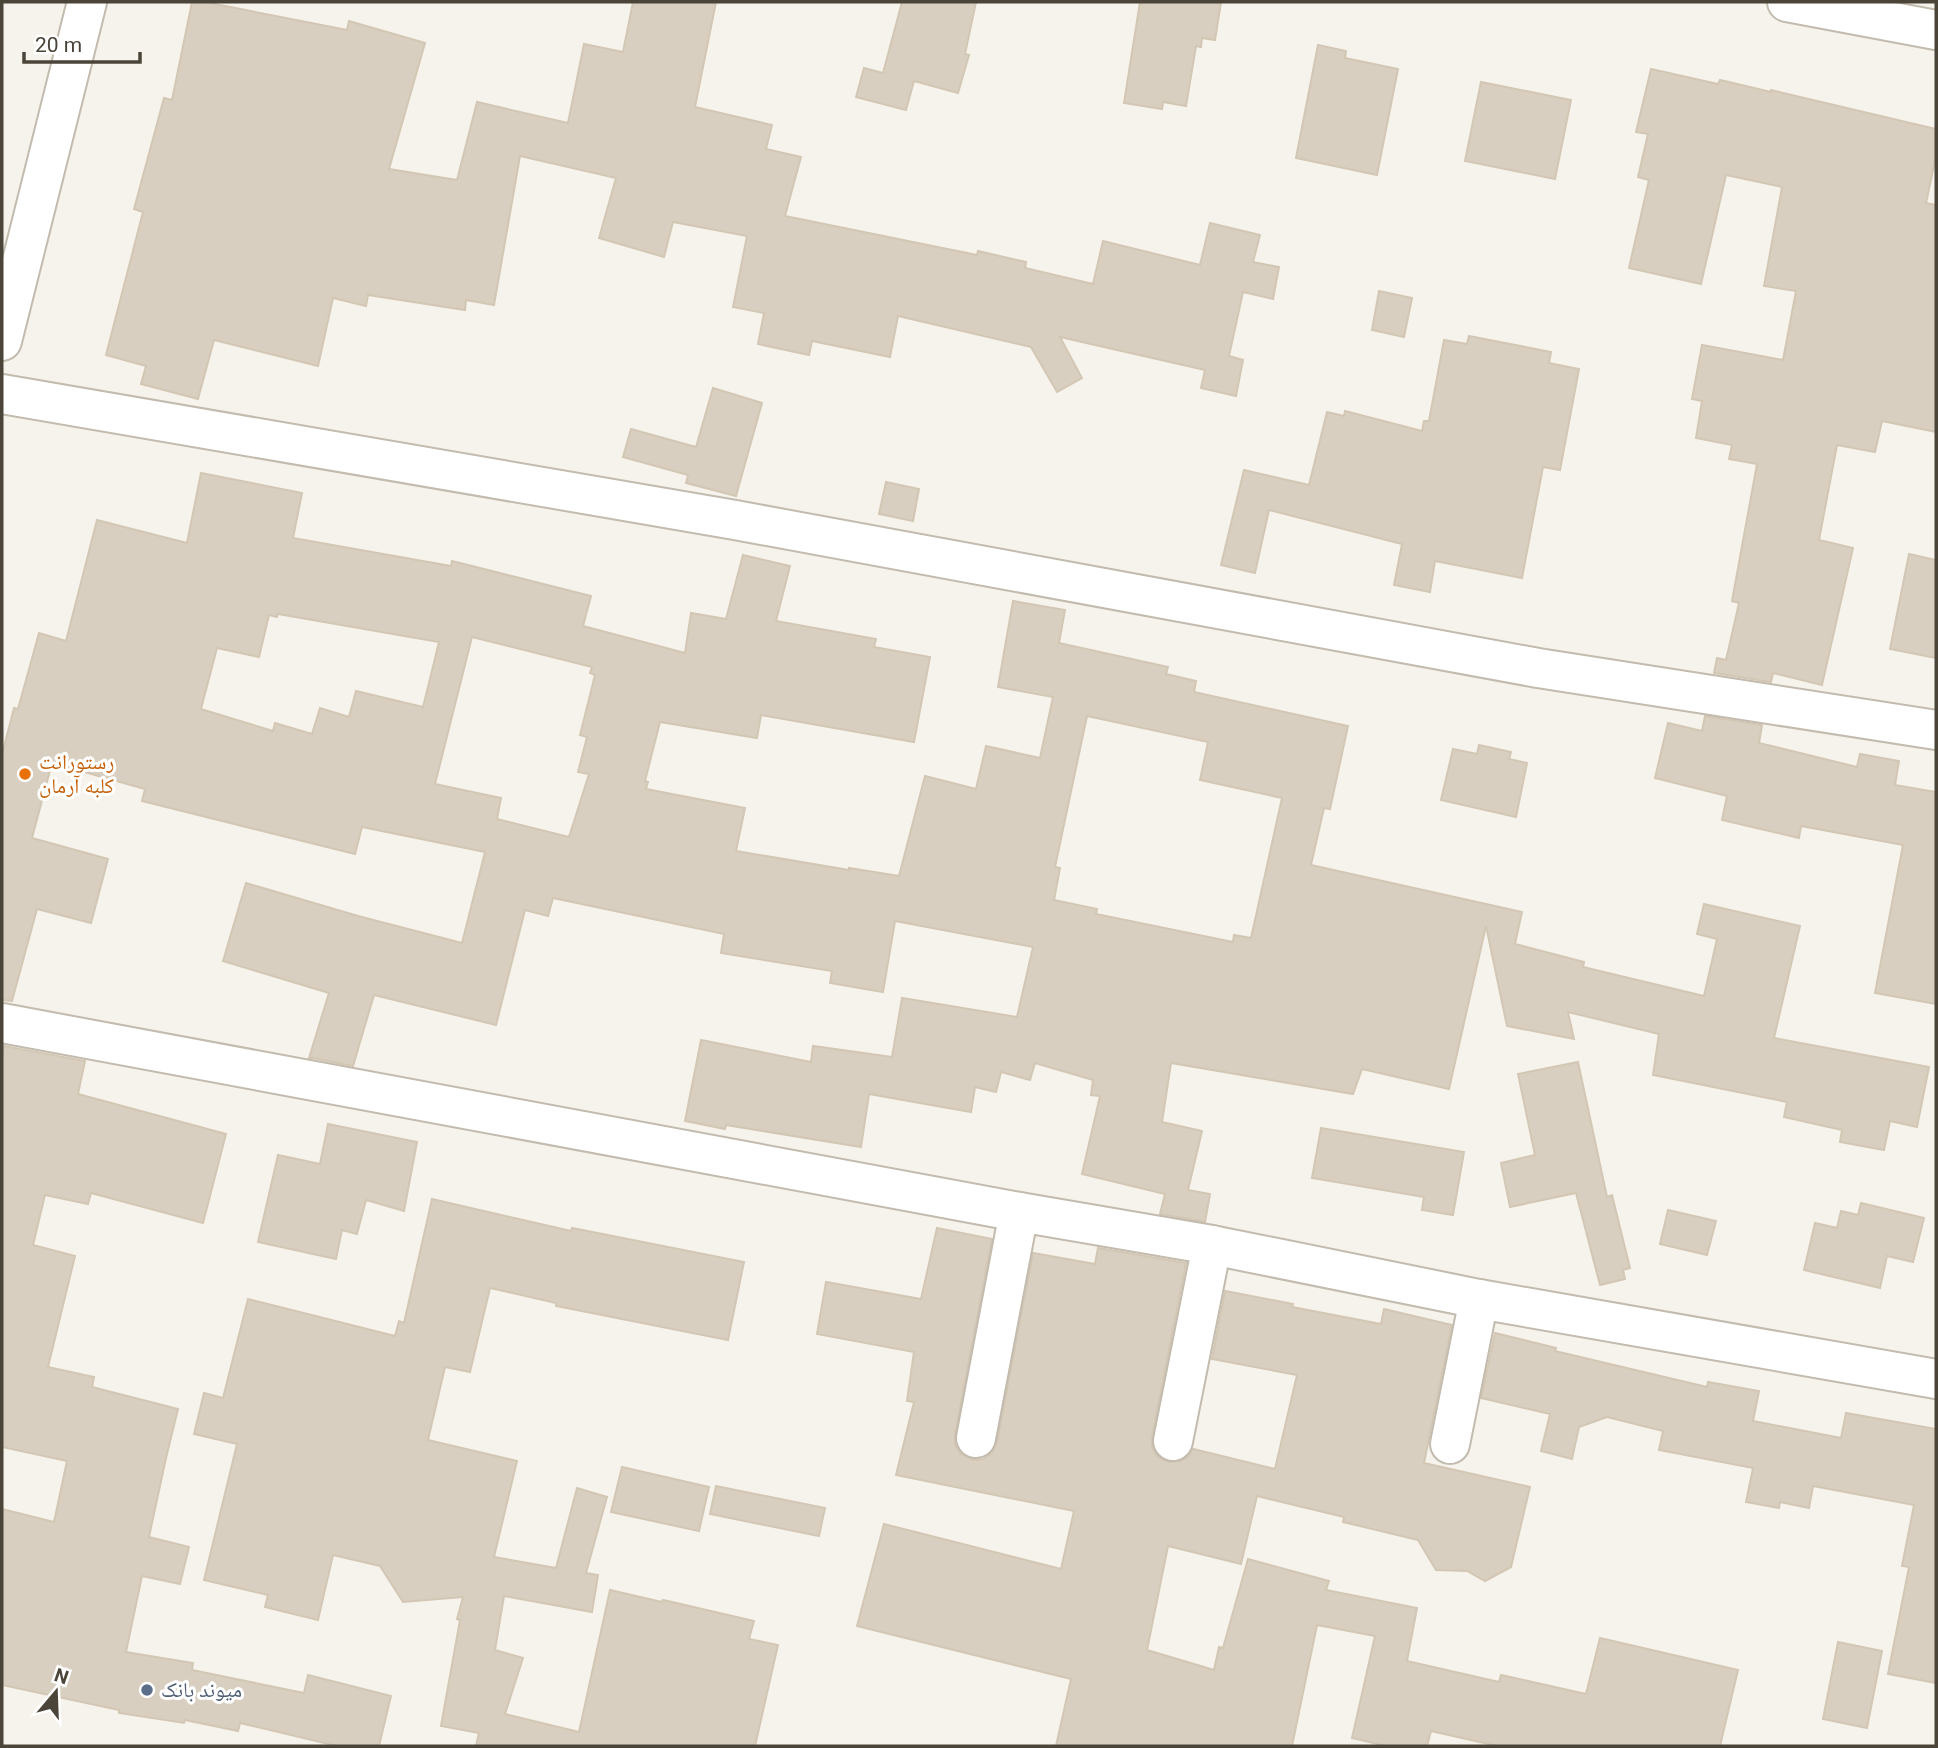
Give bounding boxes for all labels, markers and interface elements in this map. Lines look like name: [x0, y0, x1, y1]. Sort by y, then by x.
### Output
scale bar: [24, 21, 140, 65]
text: 20 m: [35, 33, 82, 57]
place label: رستورانت کلبه آرمان: [39, 750, 114, 798]
marker: رستورانت کلبه آرمان: [17, 766, 33, 782]
north arrow: [21, 1657, 91, 1727]
text: N: [51, 1663, 71, 1689]
place label: میوند بانک: [161, 1678, 242, 1702]
marker: میوند بانک: [139, 1682, 155, 1698]

